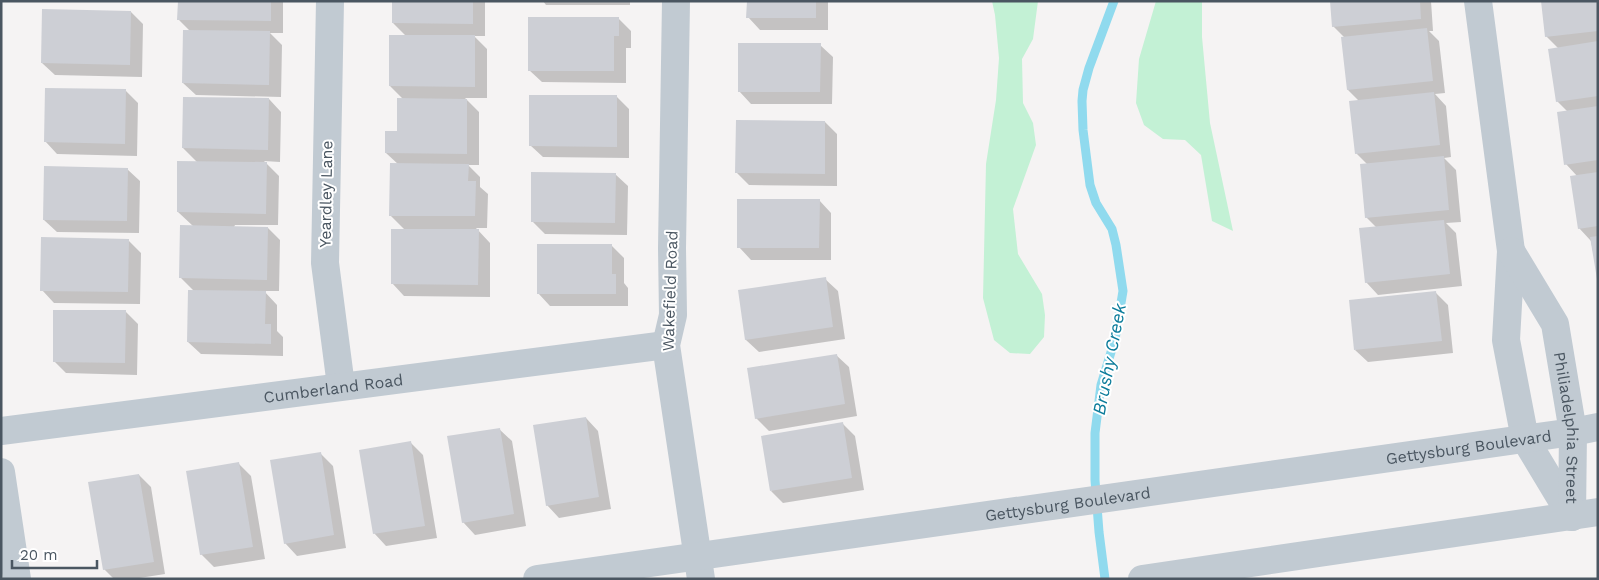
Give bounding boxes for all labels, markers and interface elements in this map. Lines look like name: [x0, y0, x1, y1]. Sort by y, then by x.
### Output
street label: Yeardley Lane: [316, 140, 336, 248]
street label: Wakefield Road: [658, 230, 682, 352]
water label: Brushy Creek: [1088, 300, 1130, 416]
street label: Philiadelphia Street: [1550, 350, 1583, 504]
street label: Cumberland Road: [262, 370, 404, 406]
street label: Gettysburg Boulevard: [1385, 426, 1553, 468]
street label: Gettysburg Boulevard: [984, 483, 1152, 525]
scale bar: [12, 538, 98, 570]
text: 20 m: [20, 546, 58, 564]

